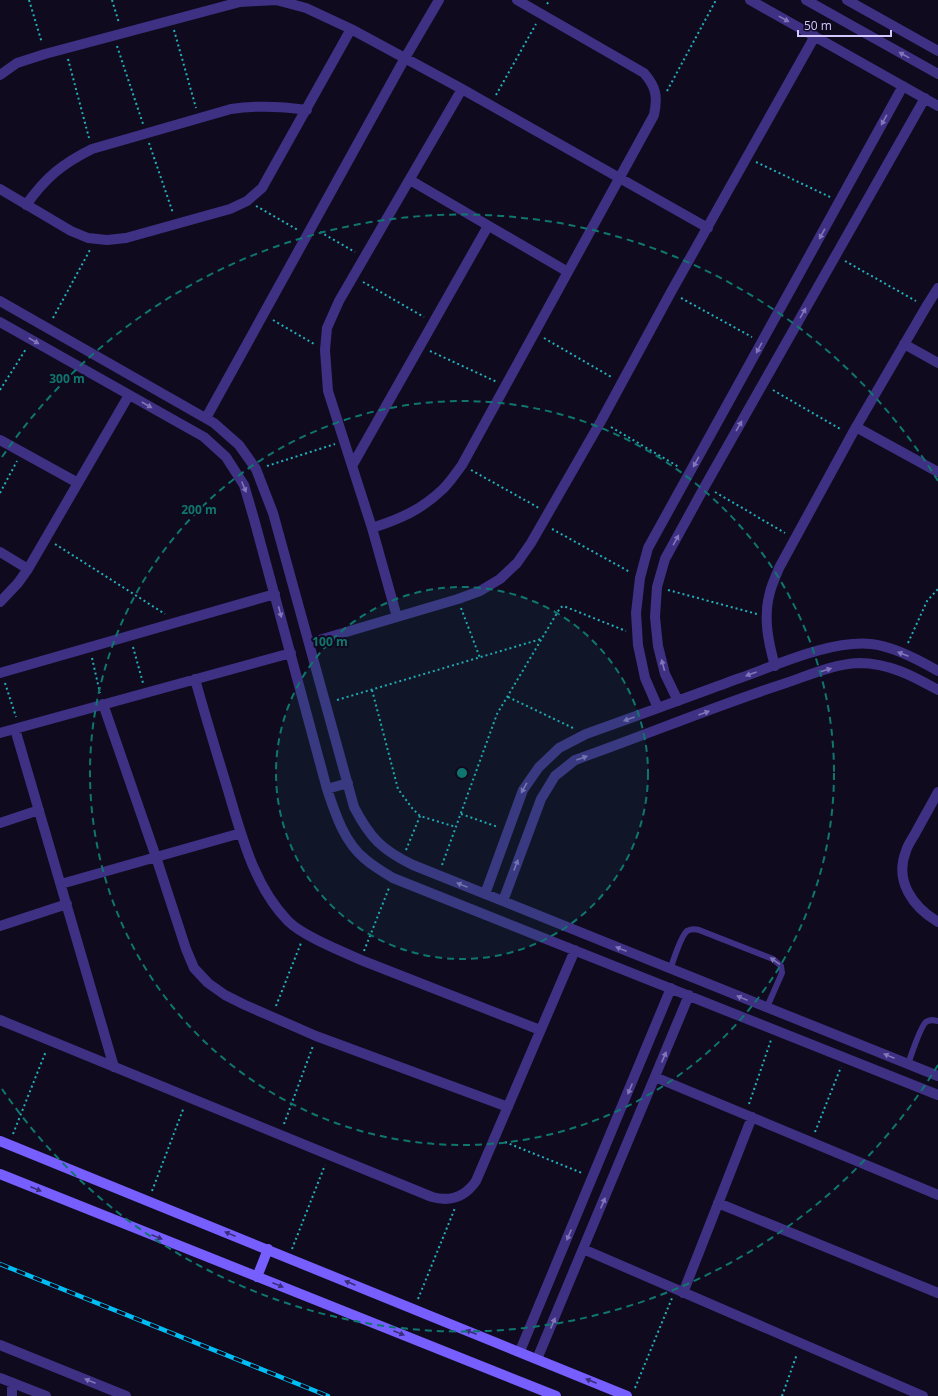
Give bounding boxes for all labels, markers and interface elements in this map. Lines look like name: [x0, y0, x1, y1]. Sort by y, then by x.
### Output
scale bar: [798, 12, 891, 38]
one-way arrow: [779, 16, 790, 23]
text: 50 m: [804, 17, 832, 34]
one-way arrow: [898, 51, 910, 58]
one-way arrow: [881, 114, 888, 126]
one-way arrow: [818, 228, 825, 240]
one-way arrow: [800, 307, 807, 319]
one-way arrow: [28, 337, 40, 344]
one-way arrow: [755, 342, 762, 354]
text: 300 m: [49, 370, 85, 387]
one-way arrow: [141, 401, 153, 408]
one-way arrow: [736, 420, 742, 432]
one-way arrow: [693, 456, 700, 467]
one-way arrow: [241, 481, 247, 493]
text: 200 m: [181, 501, 217, 518]
one-way arrow: [672, 534, 679, 545]
one-way arrow: [277, 605, 283, 618]
text: 100 m: [312, 633, 348, 650]
one-way arrow: [897, 650, 909, 656]
one-way arrow: [660, 659, 666, 671]
one-way arrow: [821, 667, 833, 673]
one-way arrow: [745, 671, 757, 677]
one-way arrow: [698, 709, 710, 715]
one-way arrow: [623, 716, 635, 722]
one-way arrow: [576, 754, 588, 760]
centre of rings: [455, 766, 469, 780]
one-way arrow: [521, 782, 528, 794]
one-way arrow: [514, 858, 520, 870]
one-way arrow: [456, 882, 467, 888]
one-way arrow: [615, 946, 627, 952]
one-way arrow: [769, 957, 780, 965]
one-way arrow: [736, 994, 748, 1000]
one-way arrow: [661, 1051, 667, 1063]
one-way arrow: [882, 1053, 894, 1059]
one-way arrow: [626, 1083, 633, 1095]
one-way arrow: [31, 1186, 43, 1192]
one-way arrow: [600, 1196, 606, 1208]
one-way arrow: [565, 1229, 571, 1241]
one-way arrow: [224, 1230, 236, 1236]
one-way arrow: [151, 1234, 163, 1240]
one-way arrow: [344, 1280, 356, 1286]
one-way arrow: [272, 1282, 283, 1288]
one-way arrow: [550, 1316, 556, 1328]
one-way arrow: [464, 1329, 476, 1335]
one-way arrow: [393, 1330, 404, 1336]
one-way arrow: [83, 1378, 95, 1384]
one-way arrow: [586, 1378, 597, 1384]

